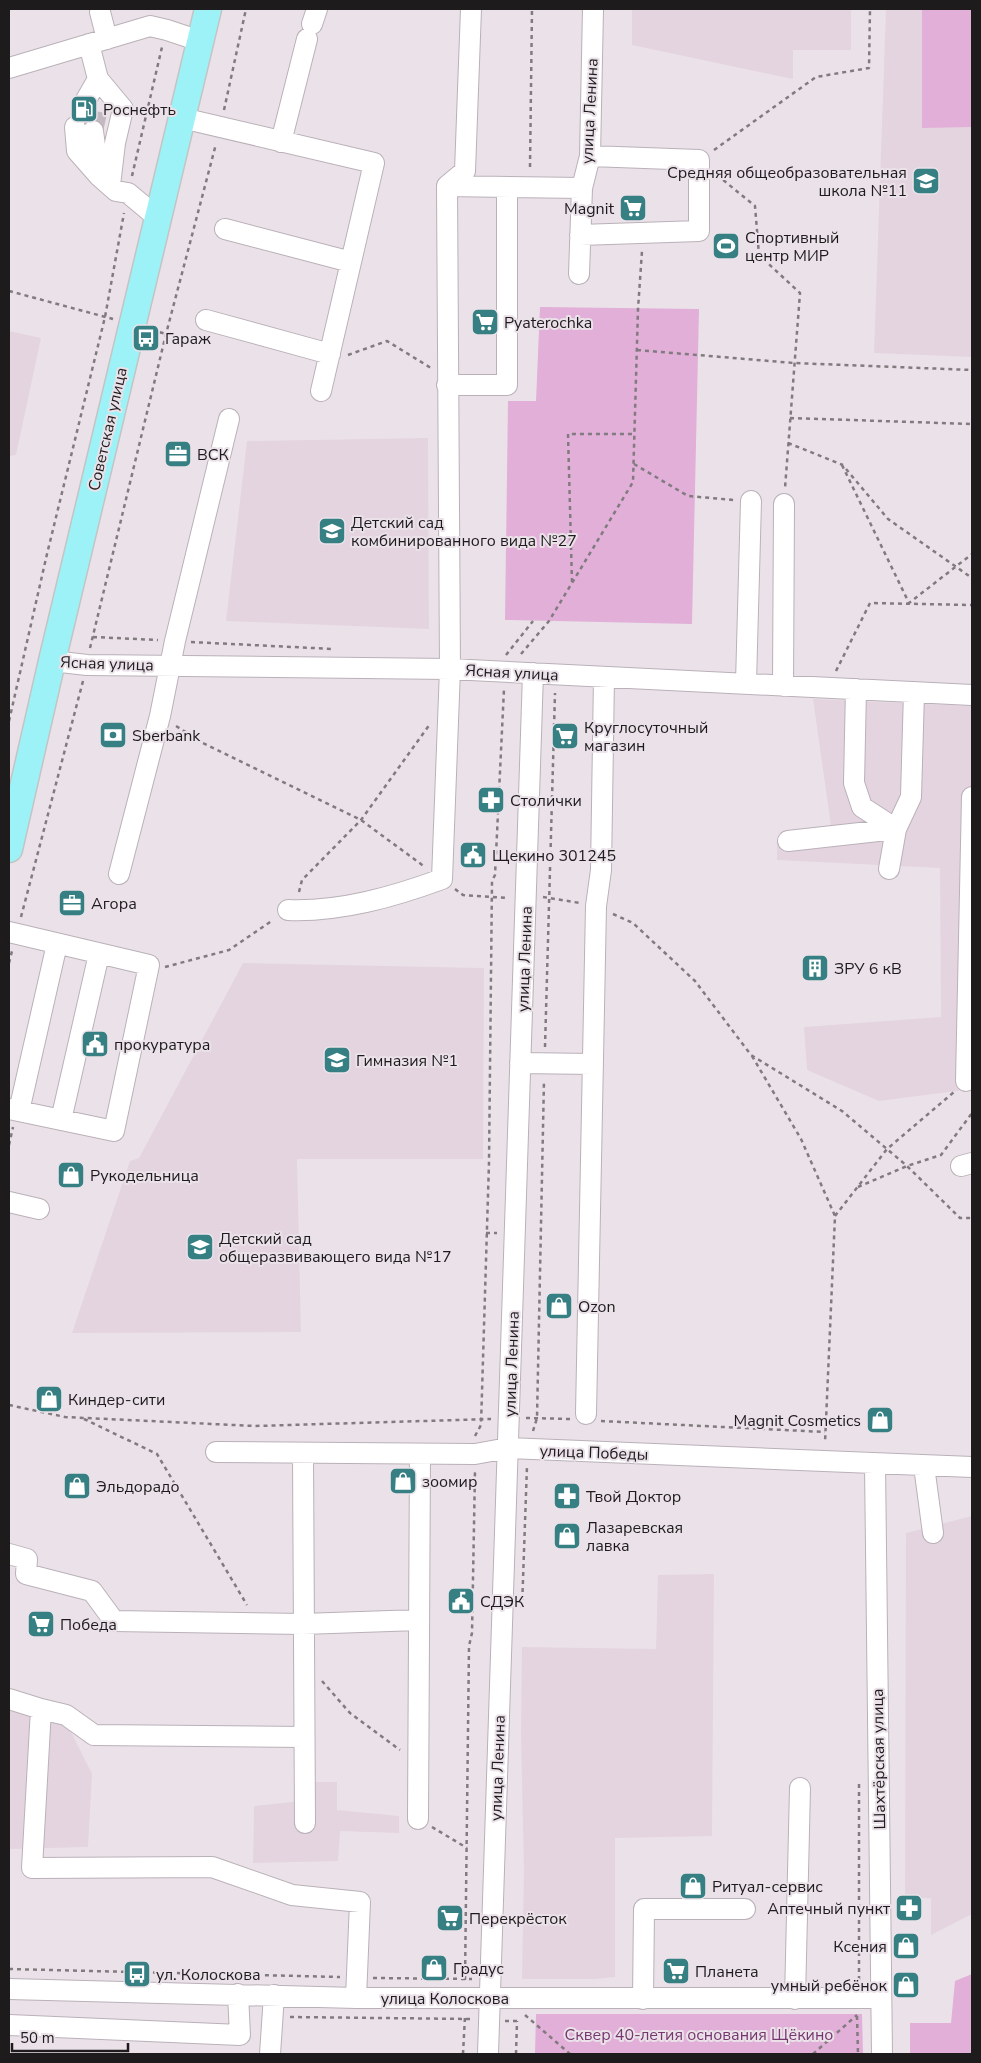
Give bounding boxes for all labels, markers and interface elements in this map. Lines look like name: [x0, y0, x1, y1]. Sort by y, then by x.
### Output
street label: улица Ленина: [576, 58, 604, 165]
fuel station icon: Роснефть: [69, 94, 99, 124]
place label: Роснефть: [103, 99, 176, 121]
place label: Средняя общеобразовательная школа №11: [667, 162, 907, 202]
school or university icon: Средняя общеобразовательная школа №11: [911, 166, 941, 196]
supermarket icon: Magnit: [618, 193, 648, 223]
place label: Magnit: [564, 198, 614, 220]
place label: Спортивный центр МИР: [745, 227, 839, 267]
sports icon: Спортивный центр МИР: [711, 231, 741, 261]
supermarket icon: Pyaterochka: [470, 307, 500, 337]
place label: Pyaterochka: [504, 312, 592, 334]
bus stop icon: Гараж: [131, 323, 161, 353]
place label: Гараж: [165, 328, 211, 350]
street label: Советская улица: [83, 365, 133, 493]
office icon: ВСК: [163, 439, 193, 469]
place label: ВСК: [197, 444, 230, 466]
place label: Детский сад комбинированного вида №27: [351, 512, 577, 552]
school or university icon: Детский сад комбинированного вида №27: [317, 516, 347, 546]
street label: Ясная улица: [60, 651, 154, 677]
street label: Ясная улица: [465, 660, 559, 686]
place label: Круглосуточный магазин: [584, 717, 708, 757]
bank icon: Sberbank: [98, 720, 128, 750]
supermarket icon: Круглосуточный магазин: [550, 721, 580, 751]
place label: Sberbank: [132, 725, 201, 747]
pharmacy icon: Столички: [476, 785, 506, 815]
place label: Столички: [510, 790, 582, 812]
public building icon: Щекино 301245: [458, 840, 488, 870]
place label: Щекино 301245: [492, 845, 616, 867]
office icon: Агора: [57, 888, 87, 918]
place label: Агора: [91, 893, 137, 915]
street label: улица Ленина: [512, 906, 538, 1012]
building icon: ЗРУ 6 кВ: [800, 953, 830, 983]
place label: ЗРУ 6 кВ: [834, 958, 902, 980]
public building icon: прокуратура: [80, 1029, 110, 1059]
place label: прокуратура: [114, 1034, 210, 1056]
school or university icon: Гимназия №1: [322, 1045, 352, 1075]
place label: Гимназия №1: [356, 1050, 458, 1072]
shop icon: Рукодельница: [56, 1160, 86, 1190]
place label: Рукодельница: [90, 1165, 199, 1187]
place label: Детский сад общеразвивающего вида №17: [219, 1228, 452, 1268]
school or university icon: Детский сад общеразвивающего вида №17: [185, 1232, 215, 1262]
shop icon: Ozon: [544, 1291, 574, 1321]
place label: Ozon: [578, 1296, 616, 1318]
street label: улица Ленина: [499, 1311, 525, 1417]
shop icon: Киндер-сити: [34, 1384, 64, 1414]
place label: Киндер-сити: [68, 1389, 165, 1411]
shop icon: Magnit Cosmetics: [865, 1405, 895, 1435]
place label: Magnit Cosmetics: [734, 1410, 861, 1432]
street label: улица Победы: [539, 1440, 649, 1466]
shop icon: зоомир: [388, 1466, 418, 1496]
shop icon: Эльдорадо: [62, 1471, 92, 1501]
place label: зоомир: [422, 1471, 477, 1493]
place label: Эльдорадо: [96, 1476, 180, 1498]
pharmacy icon: Твой Доктор: [552, 1481, 582, 1511]
place label: Твой Доктор: [586, 1486, 681, 1508]
place label: Лазаревская лавка: [586, 1517, 683, 1557]
shop icon: Лазаревская лавка: [552, 1521, 582, 1551]
public building icon: СДЭК: [446, 1586, 476, 1616]
place label: СДЭК: [480, 1591, 525, 1613]
supermarket icon: Победа: [26, 1609, 56, 1639]
place label: Победа: [60, 1614, 117, 1636]
street label: Шахтёрская улица: [867, 1688, 891, 1830]
street label: улица Ленина: [485, 1715, 511, 1821]
shop icon: Ритуал-сервис: [678, 1871, 708, 1901]
place label: Ритуал-сервис: [712, 1876, 823, 1898]
pharmacy icon: Аптечный пункт: [894, 1893, 924, 1923]
place label: Аптечный пункт: [767, 1898, 891, 1920]
supermarket icon: Перекрёсток: [435, 1903, 465, 1933]
place label: Перекрёсток: [469, 1908, 567, 1930]
shop icon: Ксения: [891, 1931, 921, 1961]
place label: Ксения: [833, 1936, 887, 1958]
shop icon: Градус: [419, 1953, 449, 1983]
supermarket icon: Планета: [661, 1956, 691, 1986]
place label: Градус: [453, 1958, 504, 1980]
bus stop icon: ул. Колоскова: [122, 1959, 152, 1989]
place label: Планета: [695, 1961, 759, 1983]
place label: ул. Колоскова: [156, 1964, 261, 1986]
shop icon: умный ребёнок: [891, 1970, 921, 2000]
place label: умный ребёнок: [771, 1975, 888, 1997]
street label: улица Колоскова: [381, 1988, 509, 2010]
scale bar: [12, 2020, 129, 2052]
park label: Сквер 40-летия основания Щёкино: [565, 2024, 833, 2046]
text: 50 m: [20, 2028, 55, 2048]

